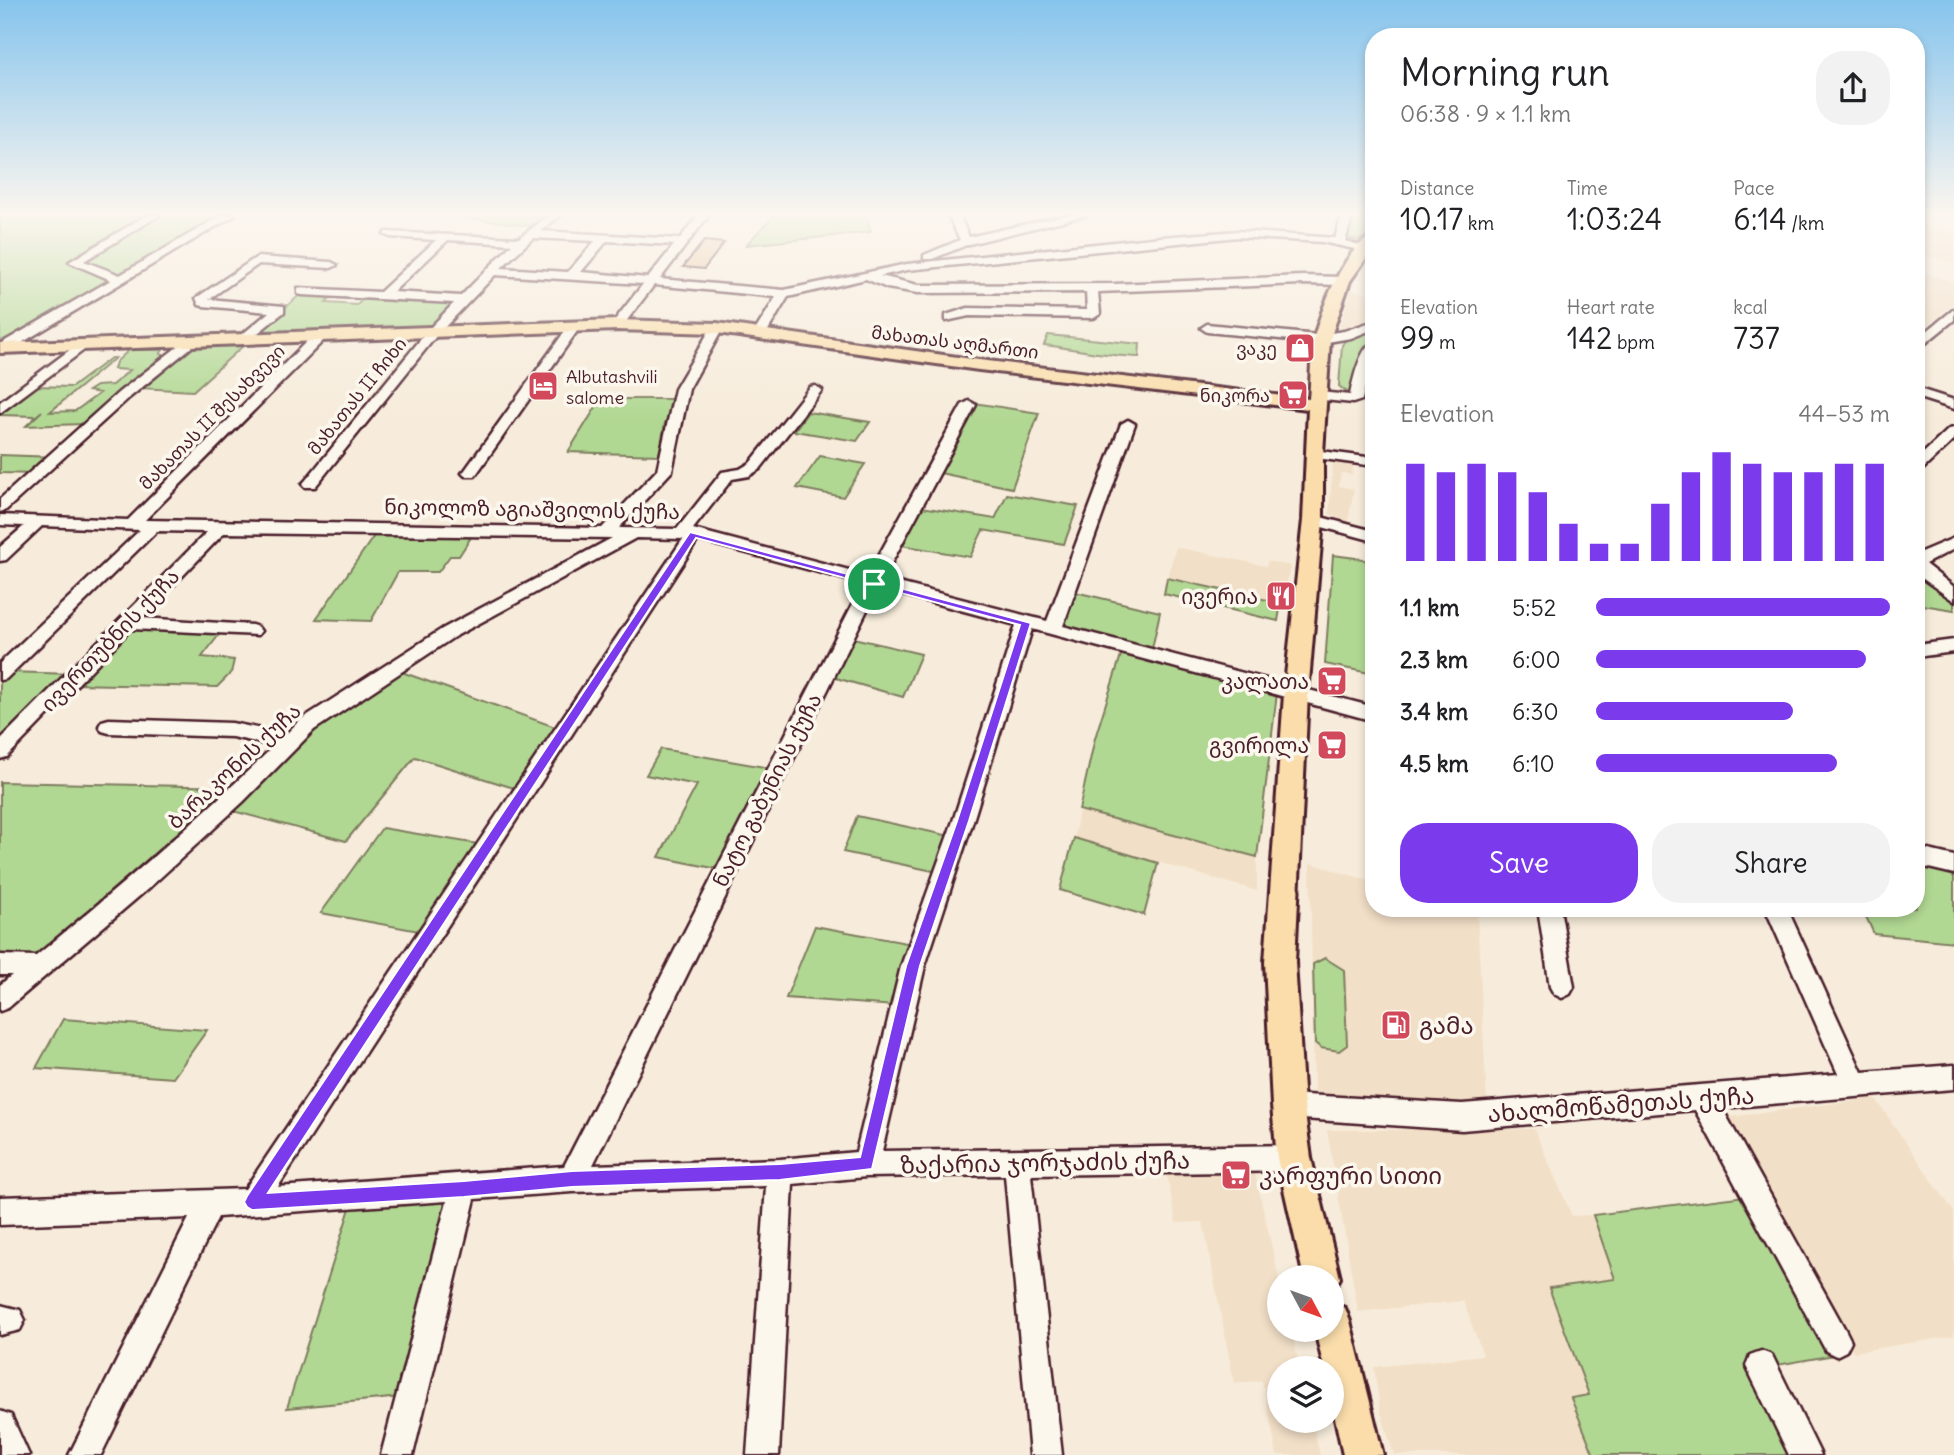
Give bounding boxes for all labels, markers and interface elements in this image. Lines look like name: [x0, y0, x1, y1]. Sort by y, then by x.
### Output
text: Morning run: [1400, 49, 1610, 96]
button: share: [1816, 51, 1890, 125]
text: 06:38 · 9 × 1.1 km: [1400, 99, 1571, 128]
text: Distance: [1400, 176, 1474, 200]
text: Time: [1567, 176, 1608, 200]
text: Pace: [1733, 176, 1775, 200]
text: 10.17: [1400, 200, 1463, 238]
text: 1:03:24: [1567, 200, 1662, 238]
text: 6:14: [1733, 200, 1787, 238]
text: km: [1463, 211, 1494, 235]
text: /km: [1787, 211, 1824, 235]
text: Elevation: [1400, 295, 1478, 319]
text: Heart rate: [1567, 295, 1655, 319]
text: kcal: [1733, 295, 1768, 319]
text: 99: [1400, 319, 1435, 357]
text: 142: [1567, 319, 1612, 357]
text: 737: [1733, 319, 1780, 357]
street label: მახათას აღმართი: [870, 320, 1040, 364]
text: m: [1435, 330, 1456, 354]
text: bpm: [1612, 330, 1655, 354]
shop icon: ვაკე: [1283, 331, 1317, 365]
street label: მახათას II ჩიხი: [303, 333, 411, 459]
place label: ვაკე: [1236, 337, 1277, 360]
street label: მახათას II შესახვევი: [134, 339, 290, 495]
place label: Albutashvili salome: [566, 365, 658, 409]
hotel icon: Albutashvili salome: [526, 369, 560, 403]
supermarket icon: ნიკორა: [1276, 378, 1310, 412]
place label: ნიკორა: [1200, 384, 1270, 407]
text: Elevation: [1400, 399, 1494, 428]
text: 44–53 m: [1798, 399, 1890, 428]
street label: ნიკოლოზ აგიაშვილის ქუჩა: [384, 493, 680, 525]
pin: [844, 554, 904, 614]
street label: ივერთუბნის ქუჩა: [35, 563, 185, 717]
icon: arrive: [855, 565, 893, 603]
restaurant icon: ივერია: [1264, 579, 1298, 613]
place label: ივერია: [1181, 583, 1258, 610]
text: 1.1 km: [1400, 593, 1459, 622]
text: 5:52: [1512, 593, 1556, 622]
text: 2.3 km: [1400, 645, 1468, 674]
text: 6:00: [1512, 645, 1561, 674]
supermarket icon: კალათა: [1315, 664, 1349, 698]
place label: კალათა: [1221, 668, 1309, 695]
street label: ნატო გაბუნიას ქუჩა: [706, 689, 828, 891]
street label: ბარაკონის ქუჩა: [162, 697, 306, 835]
text: 3.4 km: [1400, 697, 1468, 726]
text: 6:30: [1512, 697, 1559, 726]
supermarket icon: გვირილა: [1315, 728, 1349, 762]
place label: გვირილა: [1209, 732, 1309, 759]
text: 4.5 km: [1400, 749, 1469, 778]
text: 6:10: [1512, 749, 1555, 778]
button: Save: [1400, 823, 1638, 903]
button: Share: [1652, 823, 1890, 903]
fuel station icon: გამა: [1379, 1008, 1413, 1042]
place label: გამა: [1419, 1010, 1474, 1040]
street label: ახალმოწამეთას ქუჩა: [1487, 1080, 1755, 1128]
street label: ზაქარია ჯორჯაძის ქუჩა: [900, 1144, 1190, 1180]
supermarket icon: კარფური სითი: [1219, 1158, 1253, 1192]
place label: კარფური სითი: [1259, 1160, 1442, 1190]
north arrow: [1267, 1265, 1344, 1342]
map controls: [1267, 1265, 1344, 1433]
button: layers: [1267, 1356, 1344, 1433]

